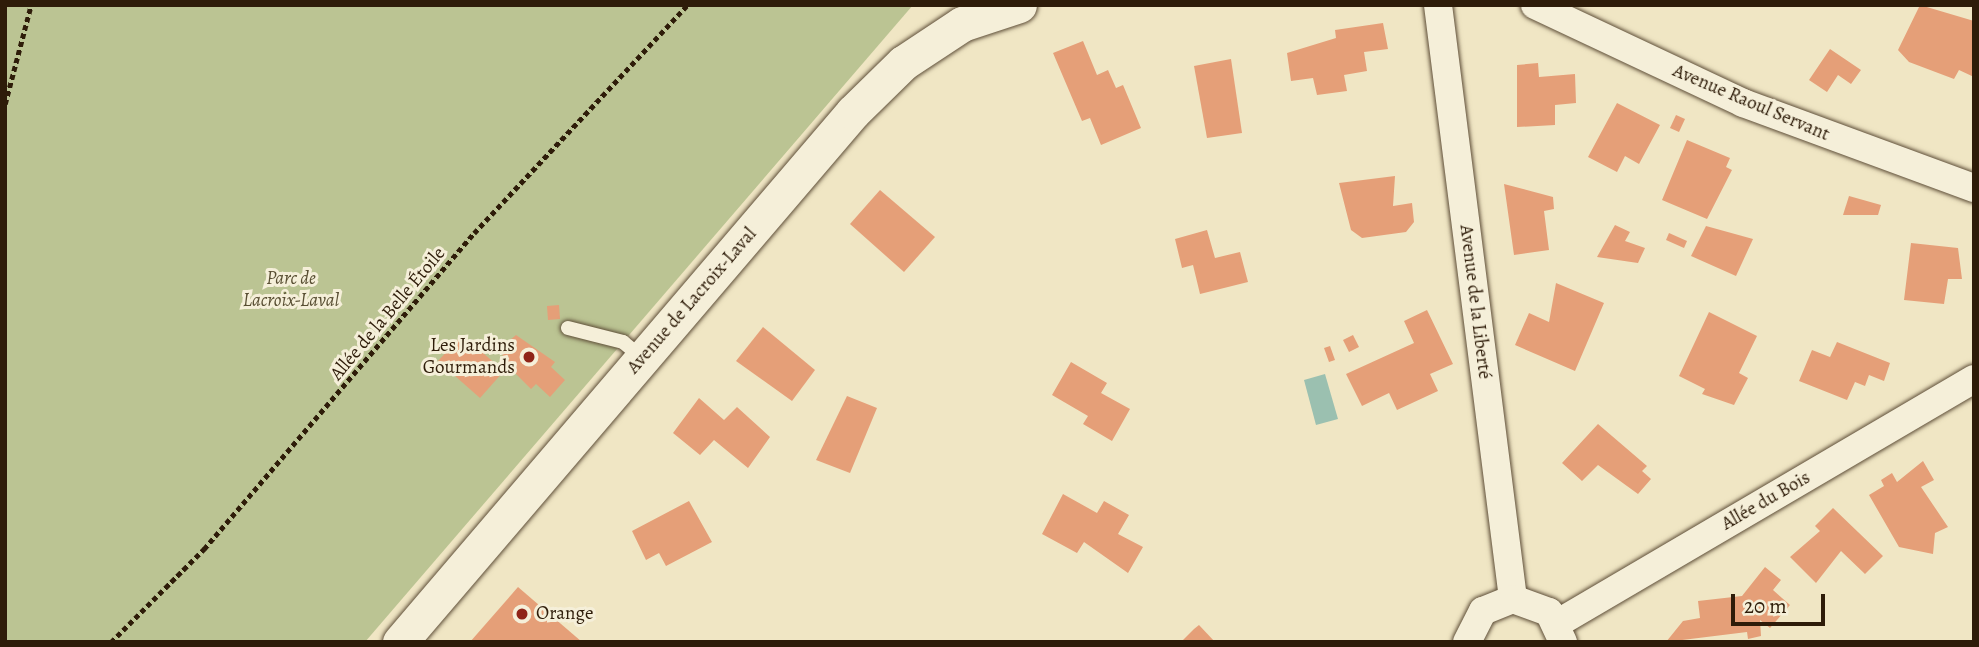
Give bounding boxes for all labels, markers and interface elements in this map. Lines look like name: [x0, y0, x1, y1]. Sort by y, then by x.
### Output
street label: Avenue Raoul Servant: [1669, 60, 1833, 146]
street label: Avenue de Lacroix-Laval: [622, 223, 762, 379]
street label: Avenue de la Liberté: [1454, 224, 1496, 380]
street label: Allée de la Belle Étoile: [326, 243, 450, 385]
park label: Parc de Lacroix-Laval: [243, 268, 339, 312]
place label: Les Jardins Gourmands: [423, 335, 515, 379]
marker: Les Jardins Gourmands: [521, 349, 537, 365]
street label: Allée du Bois: [1718, 466, 1814, 536]
scale bar: [1734, 580, 1828, 624]
text: 20 m: [1744, 592, 1787, 620]
place label: Orange: [536, 603, 594, 625]
marker: Orange: [514, 606, 530, 622]

